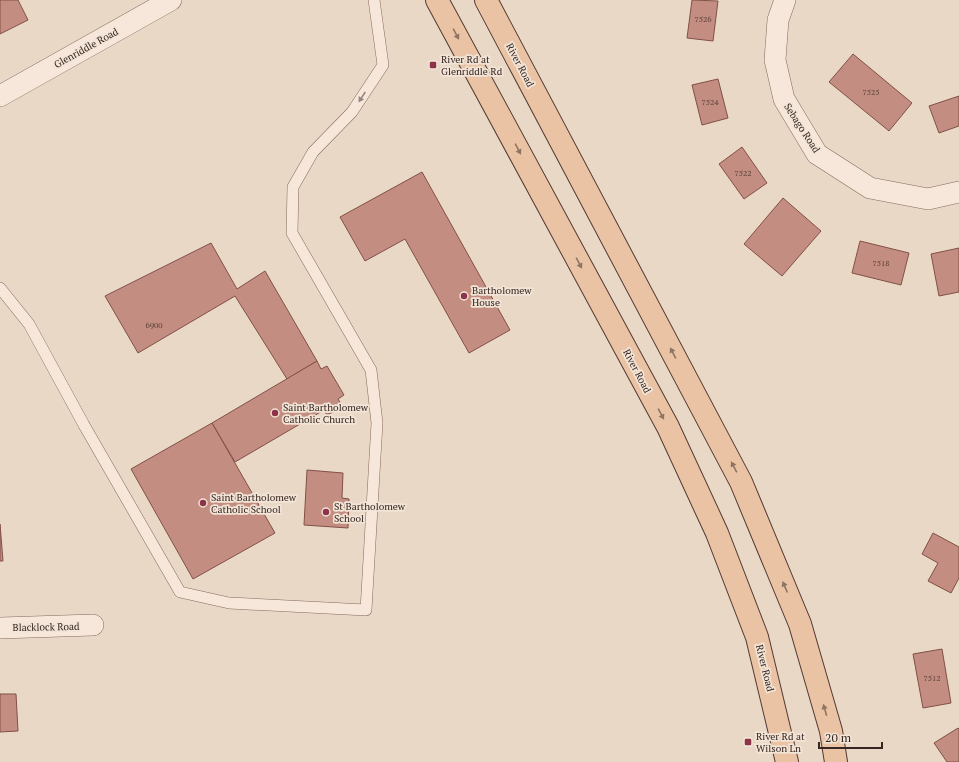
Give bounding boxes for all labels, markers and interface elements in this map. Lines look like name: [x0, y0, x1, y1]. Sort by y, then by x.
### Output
house number: 7526: [694, 14, 712, 24]
street label: Glenriddle Road: [52, 25, 121, 71]
one-way arrow: [453, 28, 459, 40]
street label: River Road: [503, 41, 537, 90]
place label: River Rd at Glenriddle Rd: [441, 53, 503, 78]
marker: River Rd at Glenriddle Rd: [428, 60, 438, 70]
house number: 7525: [862, 87, 880, 97]
one-way arrow: [358, 92, 366, 103]
house number: 7524: [701, 97, 719, 107]
street label: Sebago Road: [781, 101, 823, 156]
one-way arrow: [514, 143, 521, 155]
house number: 7522: [734, 168, 752, 178]
one-way arrow: [576, 257, 583, 269]
house number: 7518: [872, 258, 890, 268]
place label: Bartholomew House: [472, 284, 532, 309]
marker: Bartholomew House: [459, 291, 469, 301]
house number: 6900: [145, 320, 163, 330]
street label: River Road: [620, 347, 654, 396]
one-way arrow: [669, 347, 676, 358]
place label: Saint Bartholomew Catholic Church: [283, 401, 369, 426]
marker: Saint Bartholomew Catholic Church: [270, 408, 280, 418]
one-way arrow: [658, 409, 664, 420]
one-way arrow: [730, 462, 737, 473]
place label: Saint Bartholomew Catholic School: [211, 491, 297, 516]
marker: Saint Bartholomew Catholic School: [198, 498, 208, 508]
place label: St Bartholomew School: [334, 500, 406, 525]
marker: St Bartholomew School: [321, 507, 331, 517]
one-way arrow: [782, 581, 788, 592]
street label: Blacklock Road: [12, 620, 80, 634]
street label: River Road: [753, 643, 777, 693]
house number: 7512: [923, 673, 941, 683]
one-way arrow: [822, 704, 828, 716]
scale bar: [819, 724, 882, 750]
place label: River Rd at Wilson Ln: [756, 730, 805, 755]
text: 20 m: [825, 730, 852, 745]
marker: River Rd at Wilson Ln: [743, 737, 753, 747]

